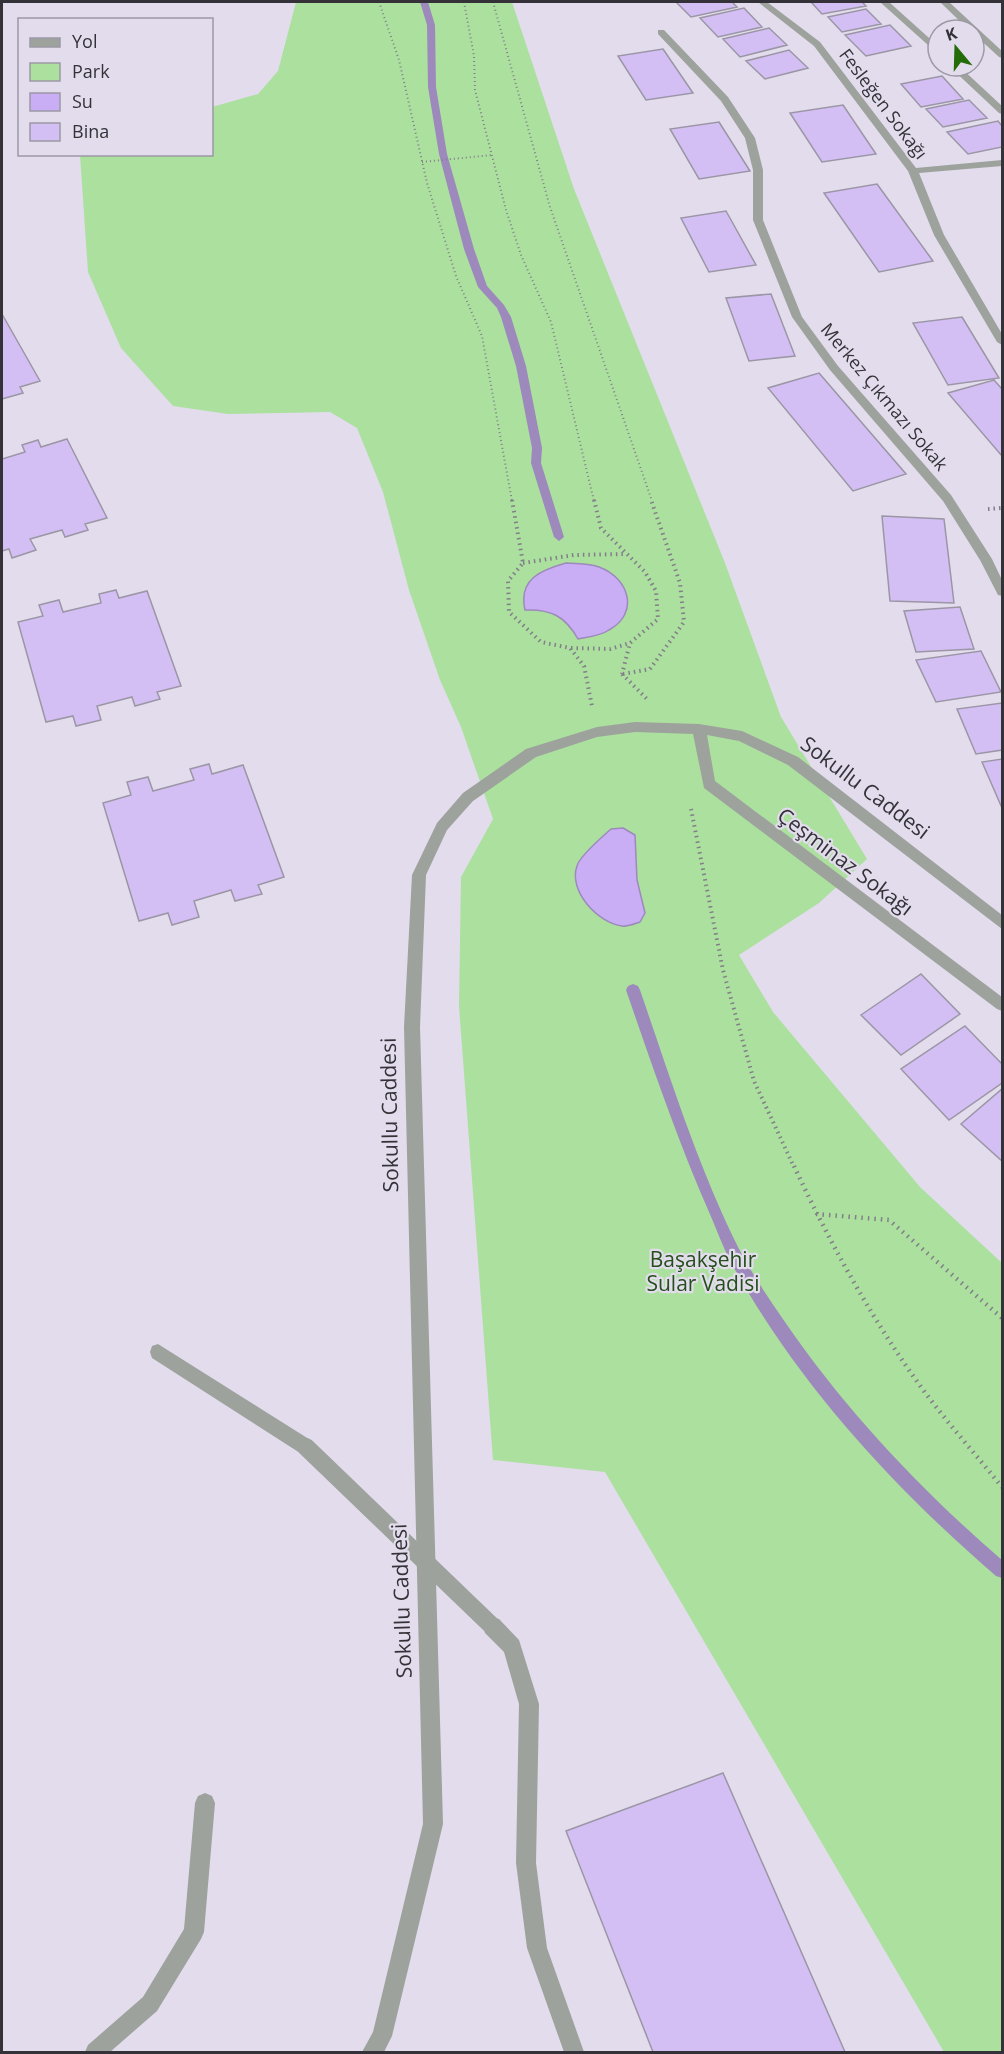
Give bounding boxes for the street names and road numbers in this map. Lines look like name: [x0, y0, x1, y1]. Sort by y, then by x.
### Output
street label: Fesleğen Sokağı: [834, 43, 933, 164]
street label: Merkez Çıkmazı Sokak: [816, 318, 954, 476]
street label: Sokullu Caddesi: [795, 729, 936, 845]
street label: Çeşminaz Sokağı: [772, 801, 919, 921]
street label: Sokullu Caddesi: [374, 1037, 404, 1193]
street label: Sokullu Caddesi: [384, 1523, 418, 1679]

